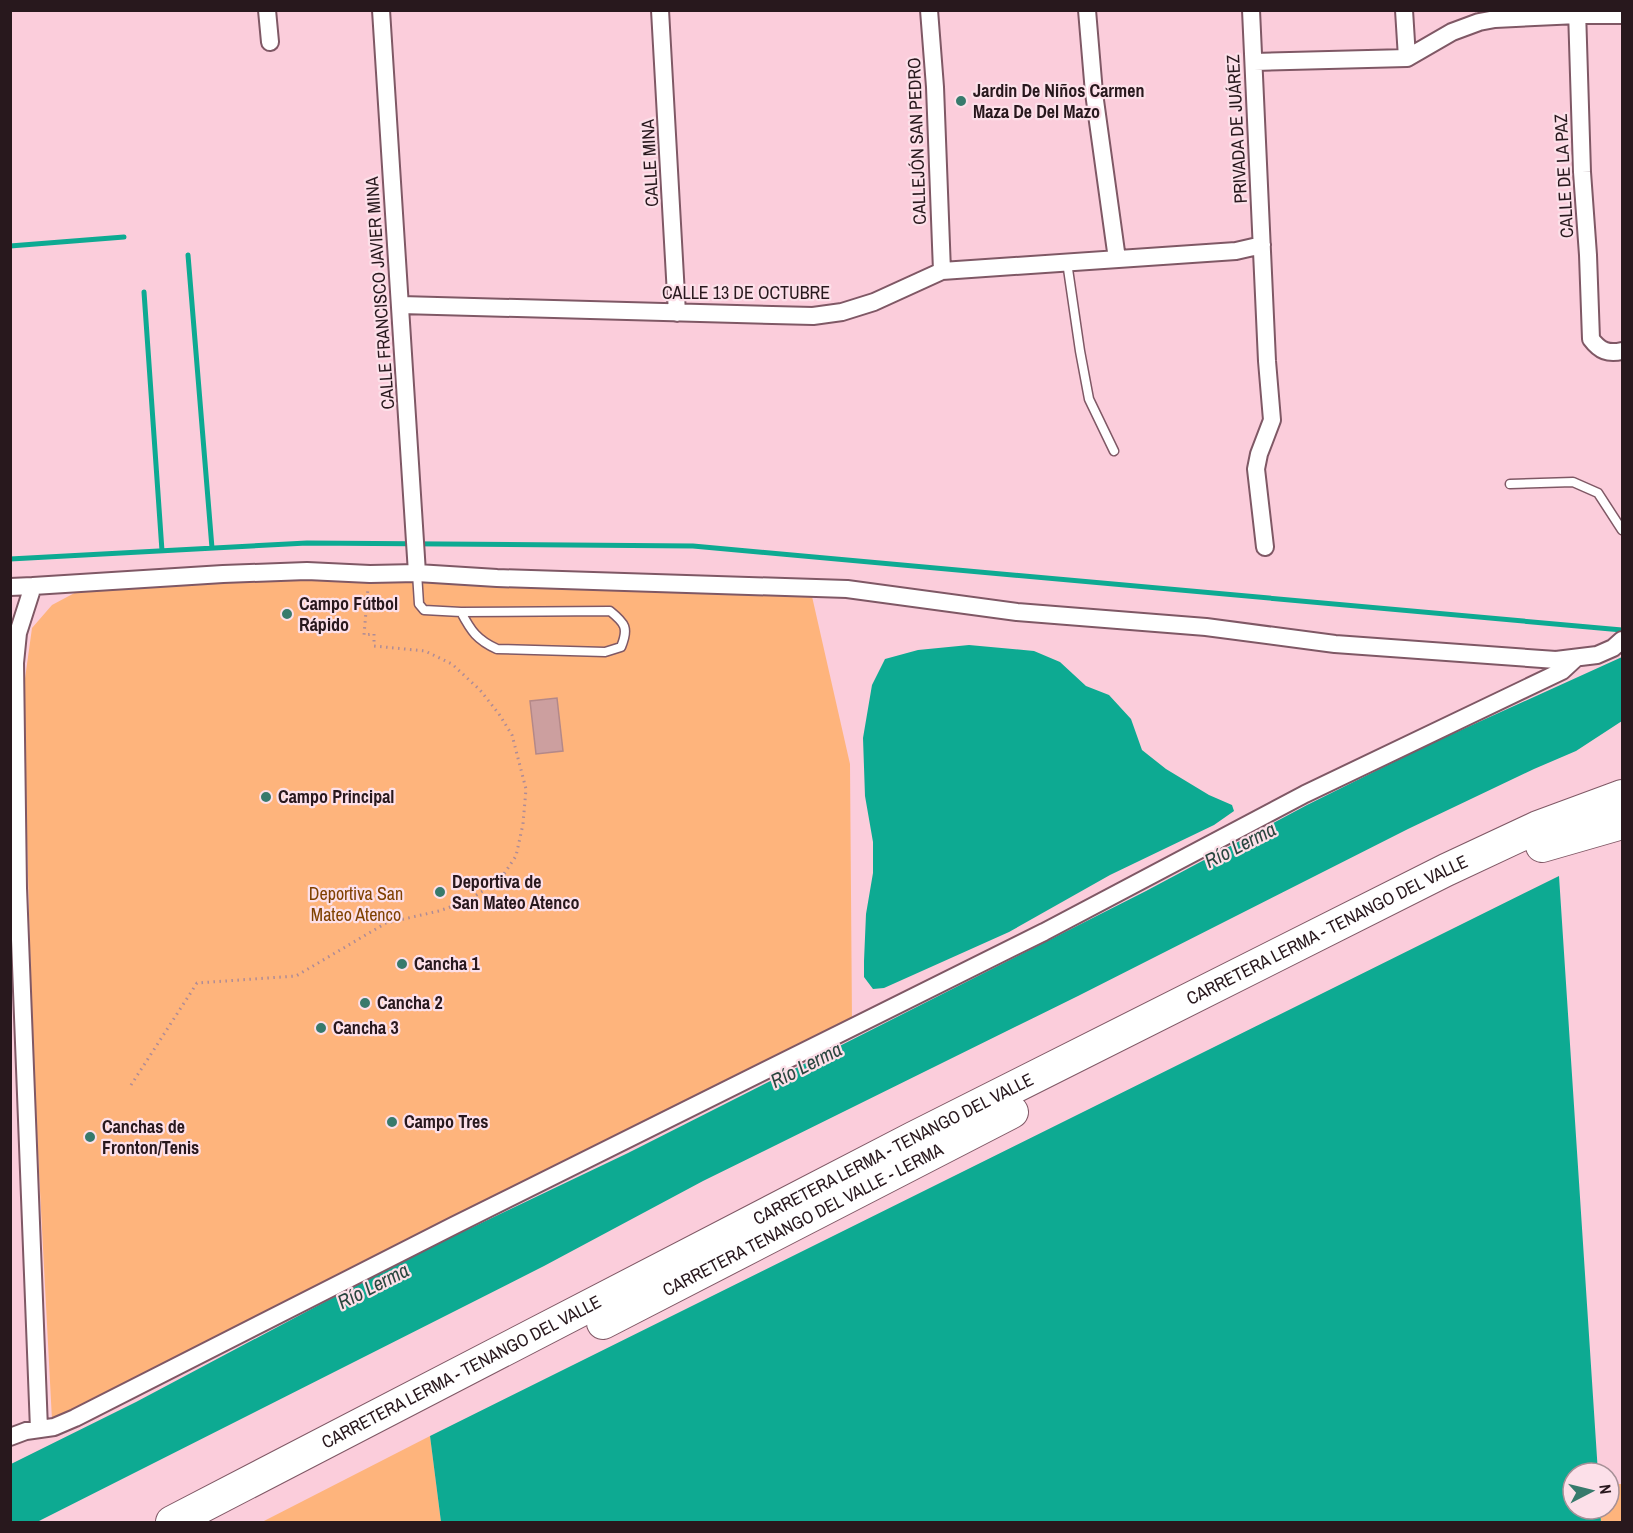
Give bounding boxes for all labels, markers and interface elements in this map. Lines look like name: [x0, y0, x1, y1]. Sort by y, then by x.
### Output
street label: PRIVADA DE JUÁREZ: [1220, 54, 1253, 204]
street label: CALLEJÓN SAN PEDRO: [901, 57, 932, 225]
place label: Jardin De Niños Carmen Maza De Del Mazo: [973, 78, 1144, 124]
marker: Jardin De Niños Carmen Maza De Del Mazo: [954, 94, 968, 108]
street label: CALLE DE LA PAZ: [1548, 113, 1579, 239]
street label: CALLE MINA: [635, 118, 664, 208]
street label: CALLE FRANCISCO JAVIER MINA: [359, 176, 400, 410]
street label: CALLE 13 DE OCTUBRE: [662, 280, 830, 305]
place label: Campo Fútbol Rápido: [299, 591, 398, 637]
marker: Campo Fútbol Rápido: [280, 607, 294, 621]
place label: Campo Principal: [278, 784, 394, 809]
marker: Campo Principal: [259, 790, 273, 804]
water label: Río Lerma: [1200, 815, 1280, 874]
street label: CARRETERA LERMA - TENANGO DEL VALLE: [1182, 849, 1472, 1011]
place label: Deportiva de San Mateo Atenco: [452, 869, 579, 915]
park label: Deportiva San Mateo Atenco: [309, 881, 403, 927]
marker: Deportiva de San Mateo Atenco: [433, 885, 447, 899]
place label: Cancha 1: [414, 951, 480, 976]
marker: Cancha 1: [395, 957, 409, 971]
place label: Cancha 2: [377, 990, 443, 1015]
marker: Cancha 2: [358, 996, 372, 1010]
place label: Cancha 3: [333, 1015, 399, 1040]
marker: Cancha 3: [314, 1021, 328, 1035]
water label: Río Lerma: [766, 1035, 846, 1094]
street label: CARRETERA LERMA - TENANGO DEL VALLE: [749, 1067, 1037, 1231]
place label: Campo Tres: [404, 1109, 489, 1134]
place label: Canchas de Fronton/Tenis: [102, 1114, 199, 1160]
marker: Campo Tres: [385, 1115, 399, 1129]
marker: Canchas de Fronton/Tenis: [83, 1130, 97, 1144]
street label: CARRETERA TENANGO DEL VALLE - LERMA: [658, 1137, 947, 1302]
water label: Río Lerma: [333, 1256, 413, 1315]
street label: CARRETERA LERMA - TENANGO DEL VALLE: [317, 1289, 605, 1454]
north arrow: [1561, 1461, 1621, 1521]
text: N: [1594, 1483, 1617, 1495]

